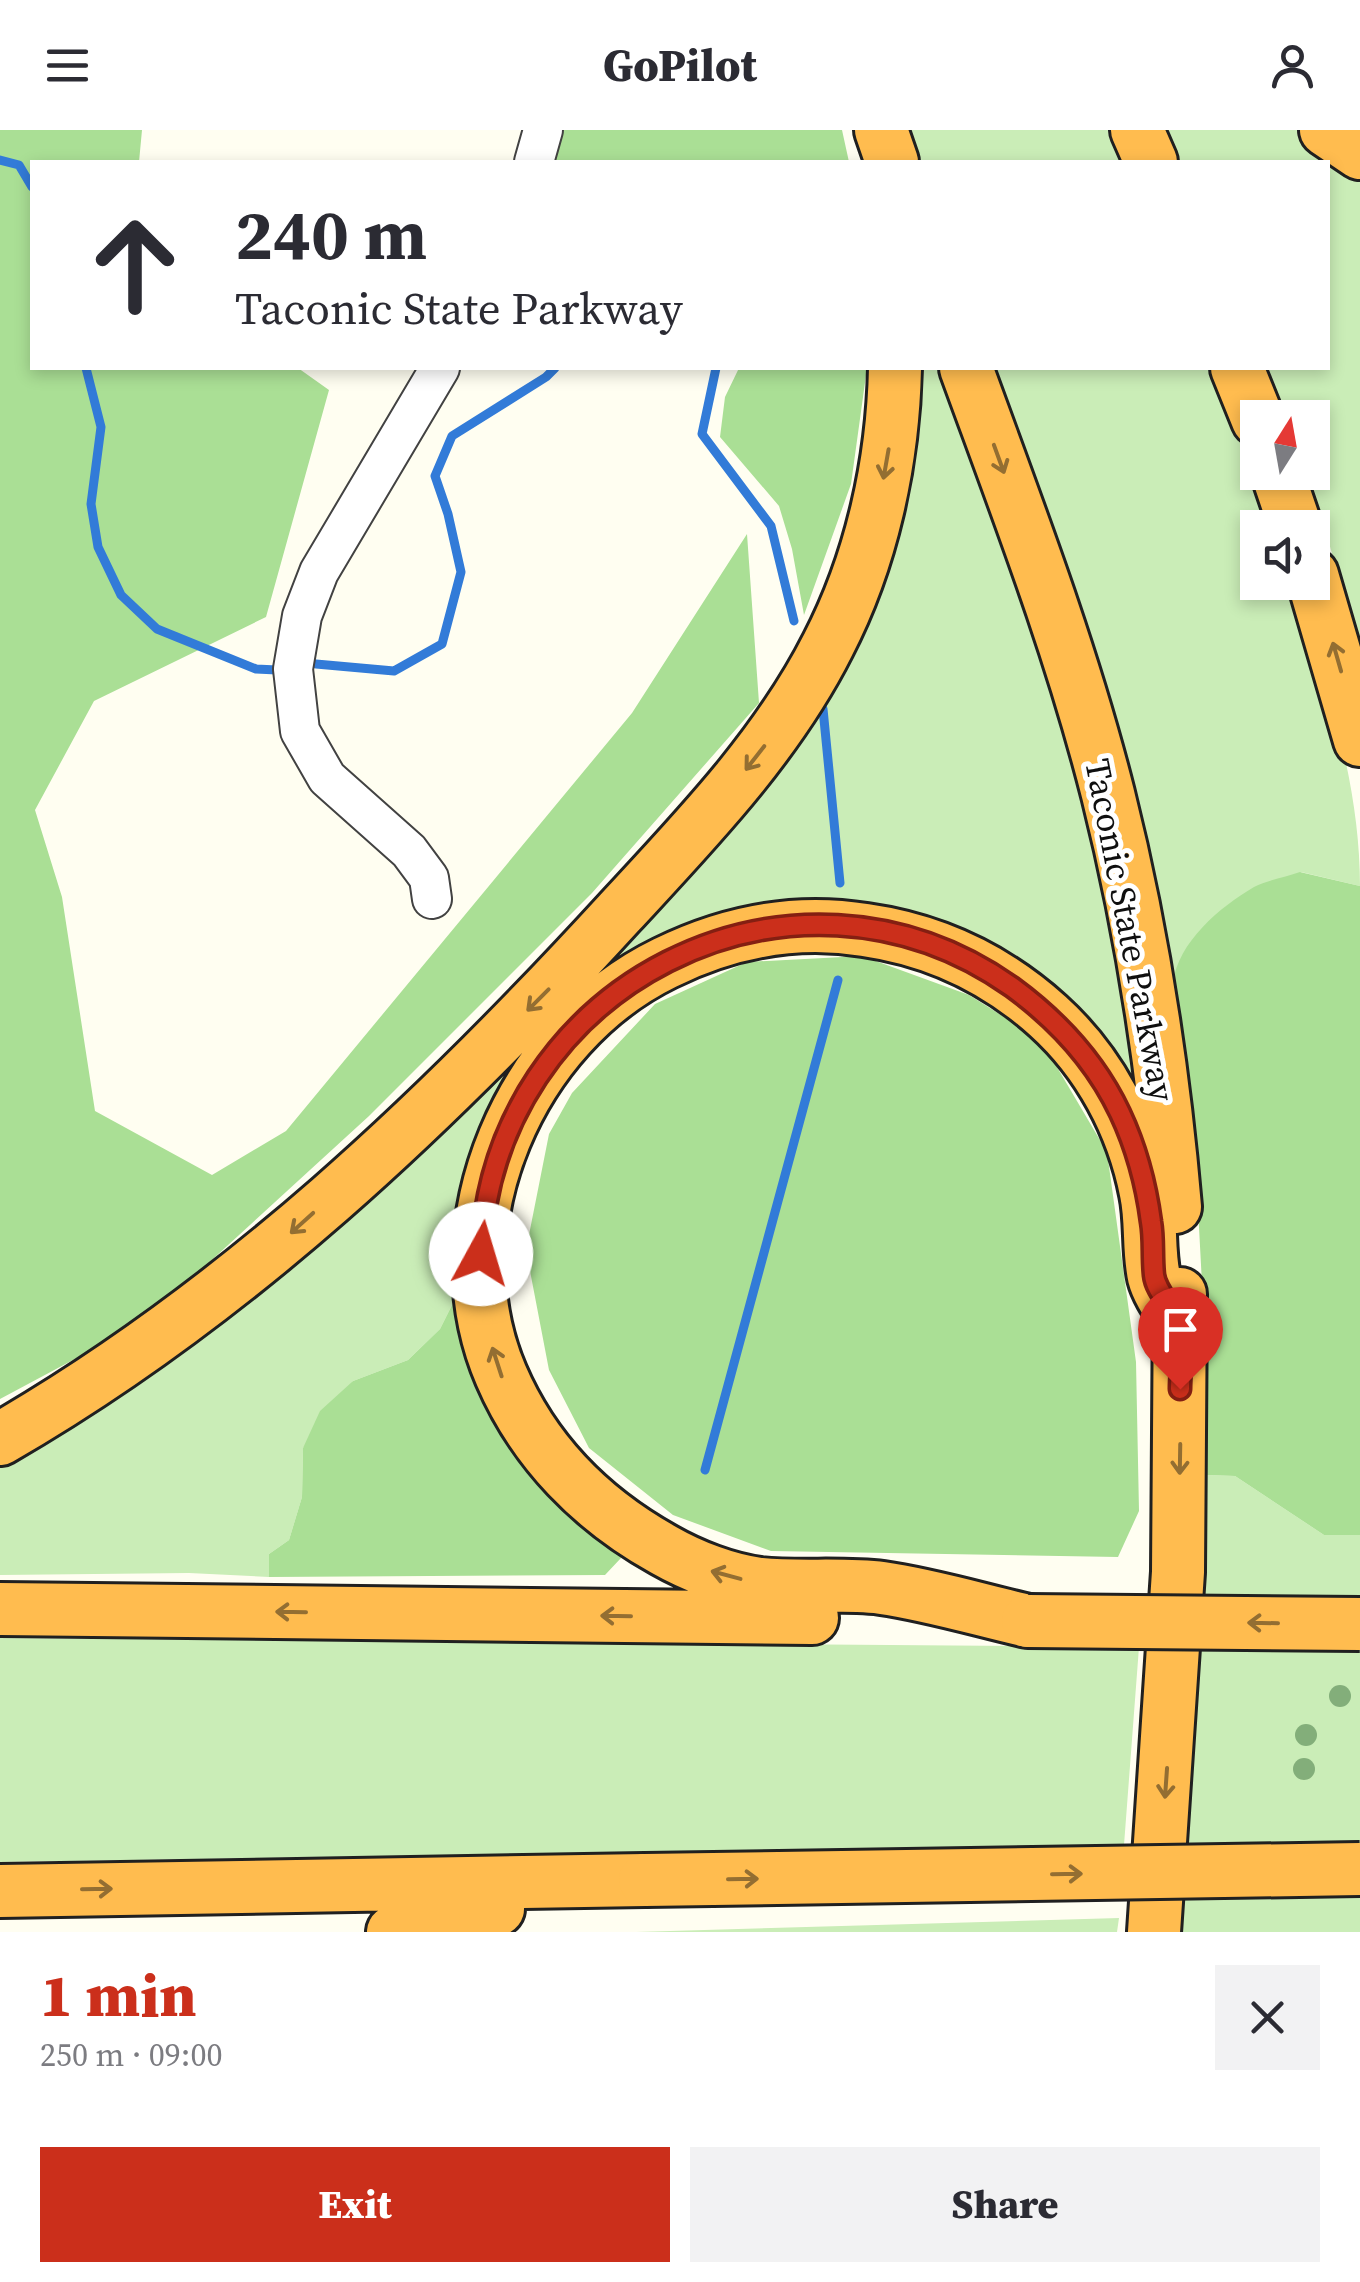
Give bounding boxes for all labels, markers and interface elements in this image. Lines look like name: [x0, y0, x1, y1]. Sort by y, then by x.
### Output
text: GoPilot: [603, 34, 757, 96]
icon: menu: [40, 38, 95, 93]
icon: person: [1265, 38, 1320, 93]
text: 240 m: [235, 186, 427, 282]
icon: ahead: [70, 200, 200, 330]
text: Taconic State Parkway: [235, 277, 683, 339]
north arrow: [1240, 400, 1330, 490]
map controls: [1240, 400, 1330, 600]
one-way arrow: [991, 443, 1009, 474]
one-way arrow: [876, 448, 895, 480]
button: sound: [1240, 510, 1330, 600]
one-way arrow: [1327, 642, 1346, 673]
one-way arrow: [744, 744, 765, 771]
street label: Taconic State Parkway: [1073, 755, 1187, 1106]
one-way arrow: [526, 987, 550, 1011]
position arrow: [429, 1202, 533, 1306]
one-way arrow: [290, 1211, 315, 1234]
pin: [1138, 1287, 1223, 1390]
icon: arrive: [1153, 1302, 1208, 1357]
one-way arrow: [487, 1346, 505, 1378]
one-way arrow: [1170, 1442, 1189, 1474]
one-way arrow: [711, 1565, 742, 1584]
one-way arrow: [275, 1602, 308, 1622]
one-way arrow: [600, 1606, 632, 1626]
one-way arrow: [1247, 1614, 1280, 1632]
one-way arrow: [1156, 1767, 1175, 1799]
one-way arrow: [1051, 1864, 1083, 1883]
one-way arrow: [726, 1870, 758, 1888]
one-way arrow: [81, 1879, 113, 1898]
text: 1 min: [40, 1954, 196, 2036]
button: close: [1215, 1965, 1320, 2070]
text: 250 m · 09:00: [40, 2033, 222, 2077]
button: Exit: [40, 2147, 670, 2262]
button: Share: [690, 2147, 1320, 2262]

